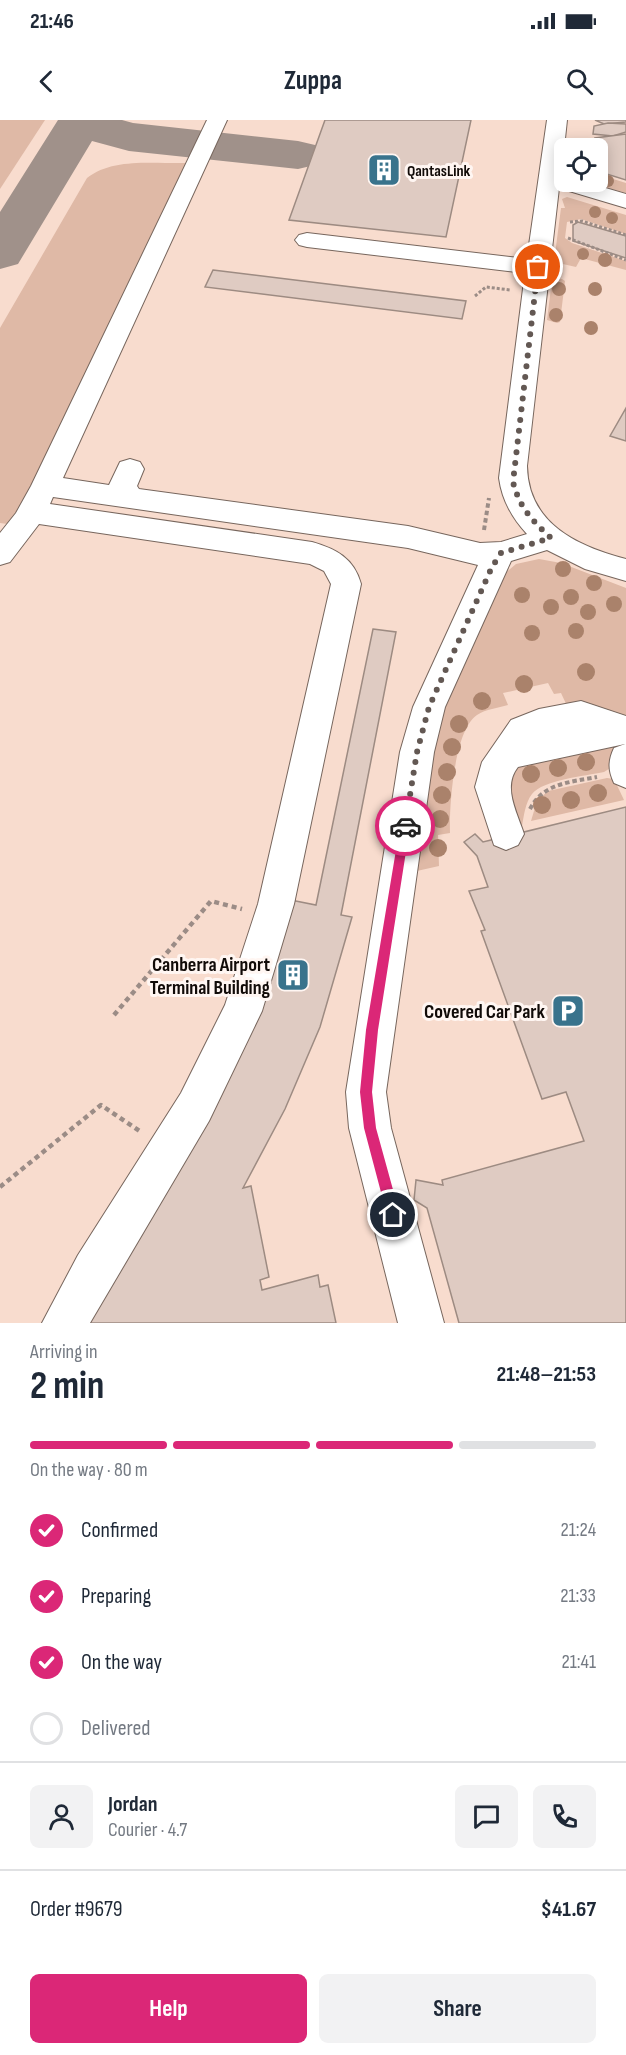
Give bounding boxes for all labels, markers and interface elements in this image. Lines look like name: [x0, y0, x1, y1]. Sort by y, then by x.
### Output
text: 21:46: [30, 8, 74, 35]
icon: back: [30, 65, 63, 98]
text: Zuppa: [284, 65, 342, 97]
icon: search: [563, 65, 596, 98]
map controls: [554, 138, 608, 192]
button: locate: [554, 138, 608, 192]
building icon: QantasLink: [366, 152, 402, 188]
place label: QantasLink: [407, 162, 471, 181]
pin: [512, 241, 563, 292]
icon: bag: [521, 250, 554, 283]
courier: [375, 796, 435, 856]
icon: car: [389, 810, 422, 843]
place label: Canberra Airport Terminal Building: [150, 953, 271, 1000]
building icon: Canberra Airport Terminal Building: [275, 957, 311, 993]
parking icon: Covered Car Park: [550, 993, 586, 1029]
place label: Covered Car Park: [424, 1000, 546, 1024]
pin: [367, 1189, 418, 1240]
icon: home: [376, 1198, 409, 1231]
text: Arriving in: [30, 1340, 98, 1364]
text: 21:48–21:53: [497, 1361, 596, 1388]
text: 2 min: [30, 1363, 104, 1410]
text: On the way · 80 m: [30, 1458, 148, 1482]
icon: check: [30, 1514, 63, 1547]
text: Confirmed: [81, 1517, 158, 1544]
text: 21:24: [560, 1518, 596, 1542]
icon: check: [30, 1580, 63, 1613]
text: Preparing: [81, 1583, 151, 1610]
text: 21:33: [560, 1584, 596, 1608]
icon: check: [30, 1646, 63, 1679]
text: On the way: [81, 1649, 162, 1676]
text: 21:41: [562, 1650, 596, 1674]
text: Delivered: [81, 1715, 150, 1742]
button: person: [30, 1785, 93, 1848]
button: chat: [455, 1785, 518, 1848]
button: phone: [533, 1785, 596, 1848]
text: Jordan: [108, 1791, 157, 1818]
text: Courier · 4.7: [108, 1818, 187, 1842]
text: Order #9679: [30, 1896, 123, 1923]
text: $41.67: [541, 1896, 596, 1923]
button: Help: [30, 1974, 307, 2043]
button: Share: [319, 1974, 596, 2043]

